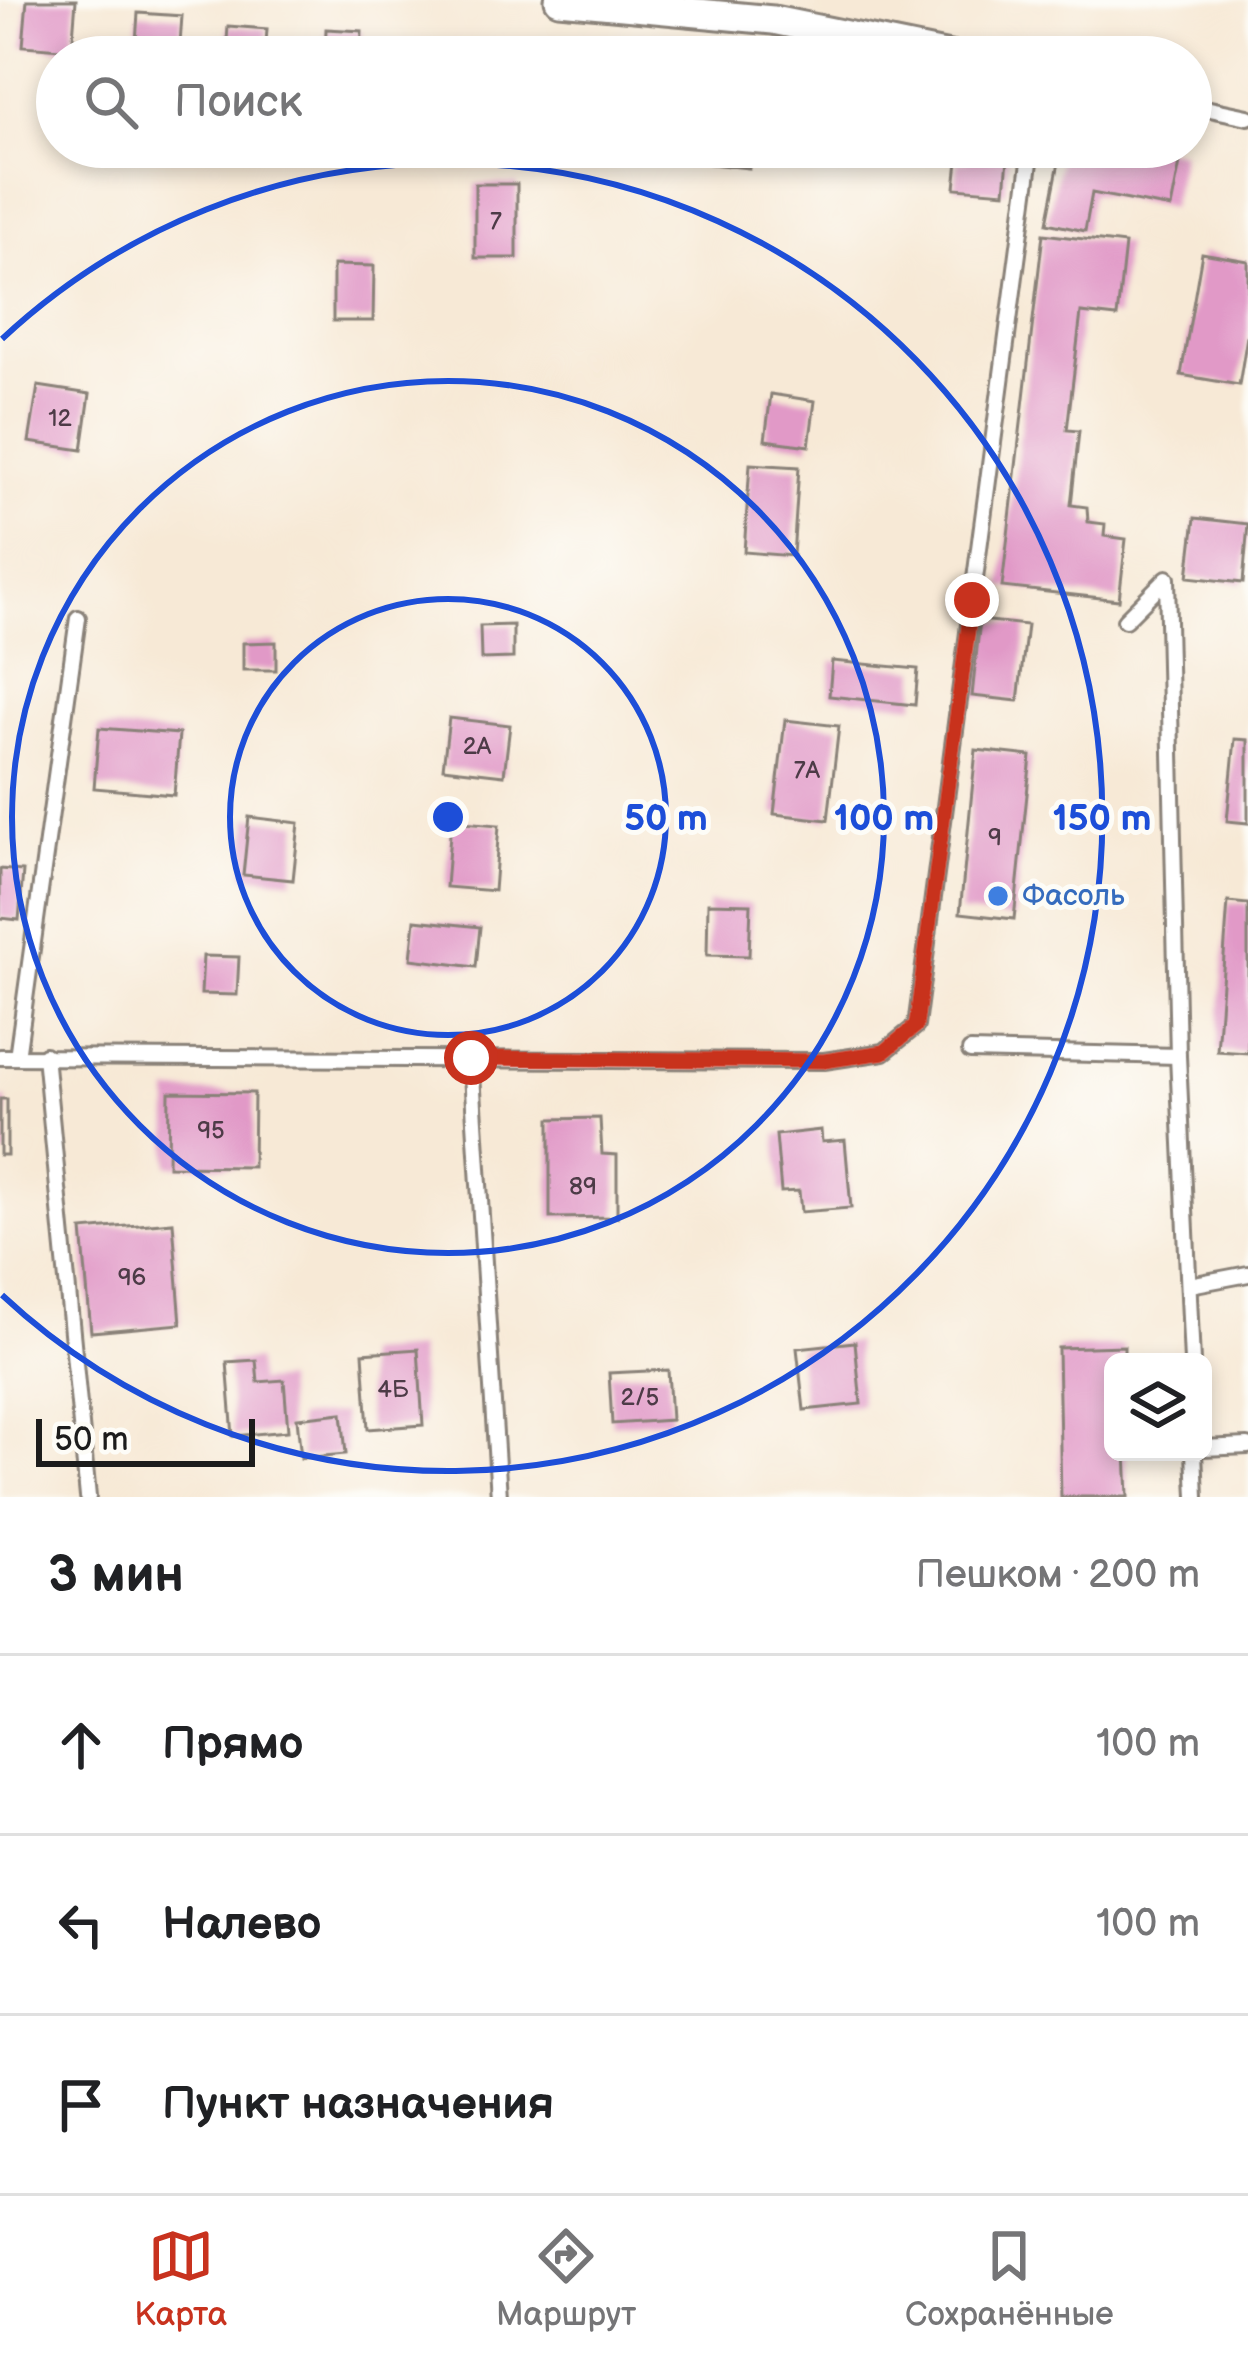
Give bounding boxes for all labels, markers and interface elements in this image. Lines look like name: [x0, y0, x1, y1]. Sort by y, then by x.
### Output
search box: [36, 36, 1212, 168]
icon: search: [78, 69, 144, 135]
text: Поиск: [174, 75, 302, 130]
house number: 7: [490, 207, 502, 236]
house number: 12: [48, 404, 72, 433]
route end: [945, 573, 999, 627]
house number: 2А: [463, 732, 492, 761]
house number: 7А: [794, 756, 821, 785]
centre of rings: [427, 796, 469, 838]
text: 50 m: [624, 798, 708, 841]
text: 100 m: [834, 798, 934, 841]
text: 150 m: [1053, 798, 1151, 841]
house number: 9: [988, 823, 1002, 852]
place label: Фасоль: [1022, 878, 1125, 914]
marker: Фасоль: [985, 883, 1011, 909]
route start: [444, 1031, 498, 1085]
house number: 95: [197, 1116, 225, 1145]
house number: 89: [569, 1172, 597, 1201]
house number: 96: [118, 1263, 146, 1292]
map controls: [1104, 1353, 1212, 1461]
button: layers: [1104, 1353, 1212, 1461]
house number: 4Б: [377, 1375, 409, 1404]
house number: 2/5: [621, 1383, 659, 1412]
scale bar: [36, 1413, 255, 1466]
text: 50 m: [54, 1420, 129, 1460]
text: 3 мин: [48, 1545, 184, 1606]
text: Пешком · 200 m: [916, 1552, 1200, 1599]
icon: ahead: [48, 1712, 114, 1778]
text: Прямо: [162, 1717, 303, 1772]
text: 100 m: [1096, 1721, 1200, 1768]
icon: left: [48, 1892, 114, 1958]
text: Налево: [162, 1897, 321, 1952]
text: 100 m: [1096, 1901, 1200, 1948]
icon: arrive: [48, 2072, 114, 2138]
text: Пункт назначения: [162, 2077, 554, 2132]
tab: Карта: [134, 2223, 227, 2335]
tab: Маршрут: [496, 2223, 636, 2335]
tab: Сохранённые: [905, 2223, 1114, 2335]

